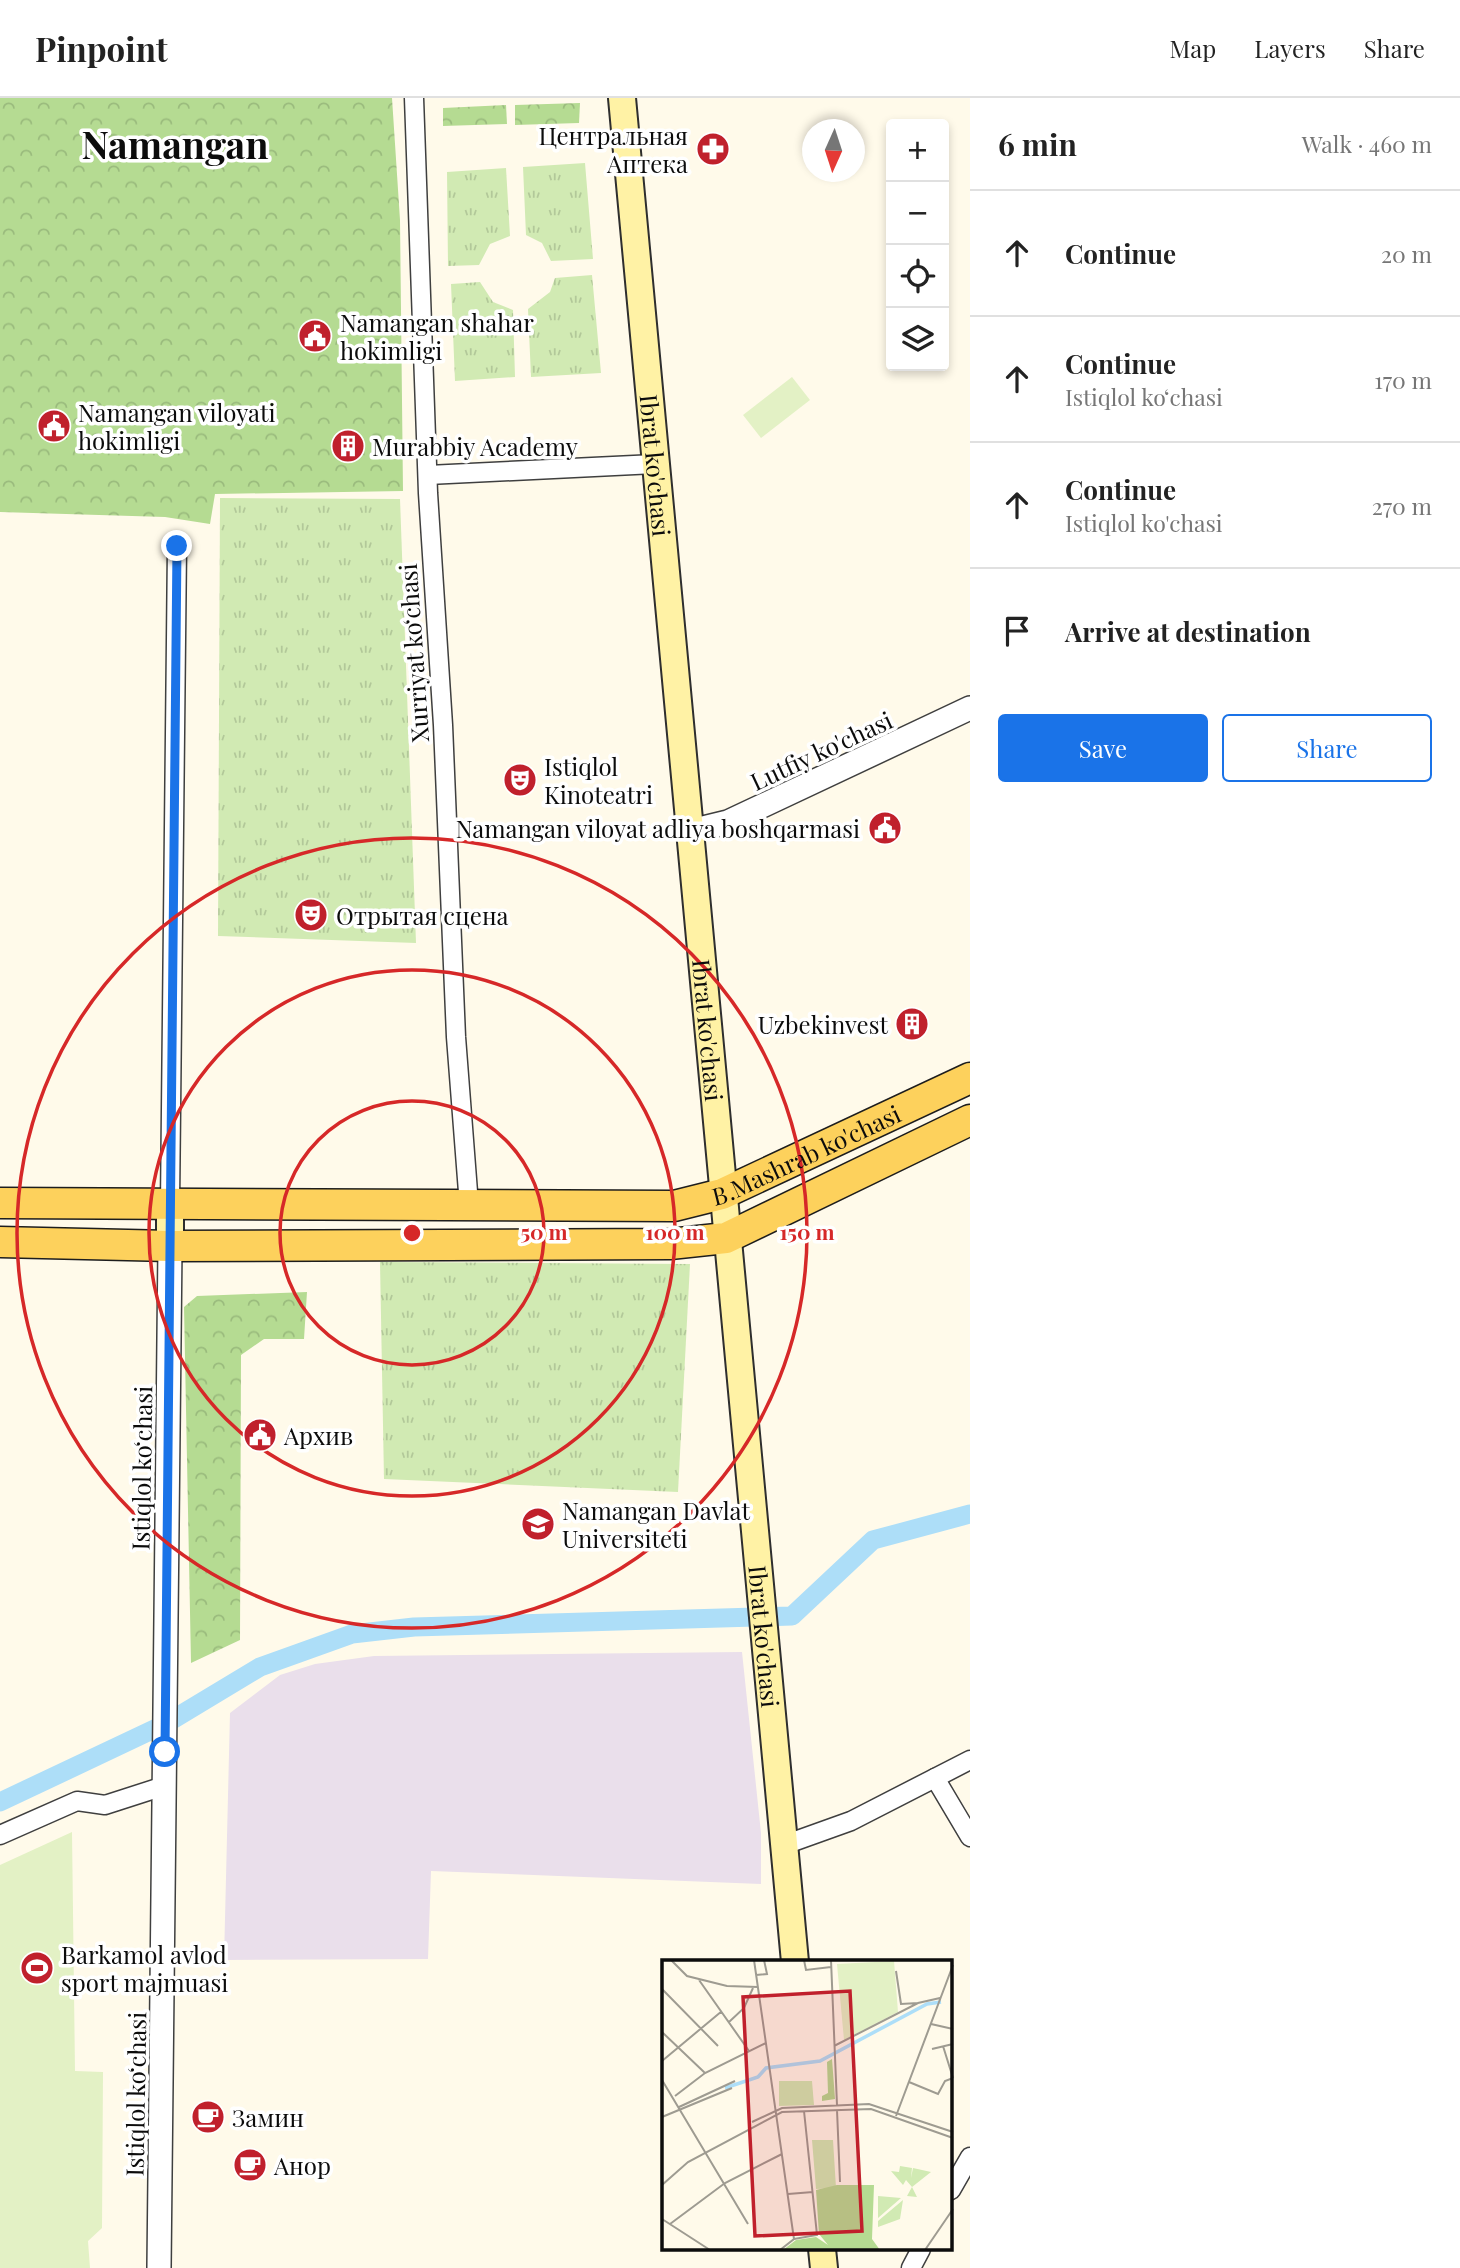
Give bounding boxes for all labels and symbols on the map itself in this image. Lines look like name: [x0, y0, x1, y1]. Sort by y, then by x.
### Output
district label: Namangan: [81, 118, 269, 169]
place label: Центральная Аптека: [538, 119, 688, 179]
north arrow: [802, 119, 865, 182]
pharmacy icon: Центральная Аптека: [694, 130, 732, 168]
place label: Namangan shahar hokimligi: [340, 306, 534, 366]
public building icon: Namangan shahar hokimligi: [296, 317, 334, 355]
street label: Ibrat ko'chasi: [634, 393, 679, 538]
place label: Namangan viloyati hokimligi: [78, 396, 276, 456]
public building icon: Namangan viloyati hokimligi: [35, 407, 73, 445]
building icon: Murabbiy Academy: [329, 427, 367, 465]
place label: Murabbiy Academy: [372, 430, 578, 462]
route end: [161, 530, 192, 561]
street label: Xurriyat ko‘chasi: [391, 563, 435, 743]
street label: Lutfiy ko'chasi: [745, 703, 897, 797]
place label: Istiqlol Kinoteatri: [544, 750, 653, 810]
theatre icon: Istiqlol Kinoteatri: [501, 761, 539, 799]
public building icon: Namangan viloyat adliya boshqarmasi: [866, 809, 904, 847]
place label: Namangan viloyat adliya boshqarmasi: [456, 812, 860, 844]
theatre icon: Отрытая сцена: [292, 896, 330, 934]
place label: Отрытая сцена: [336, 899, 509, 931]
street label: Ibrat ko'chasi: [686, 958, 731, 1102]
building icon: Uzbekinvest: [893, 1005, 931, 1043]
place label: Uzbekinvest: [758, 1008, 888, 1040]
street label: B.Mashrab ko'chasi: [708, 1097, 905, 1212]
text: 50 m: [520, 1217, 568, 1245]
text: 100 m: [645, 1217, 705, 1245]
text: 150 m: [780, 1217, 834, 1245]
centre of rings: [400, 1221, 424, 1245]
street label: Istiqlol koʻchasi: [124, 1385, 158, 1551]
public building icon: Архив: [241, 1416, 279, 1454]
place label: Архив: [283, 1419, 353, 1451]
place label: Namangan Davlat Universiteti: [562, 1494, 750, 1554]
school or university icon: Namangan Davlat Universiteti: [519, 1505, 557, 1543]
street label: Ibrat ko'chasi: [742, 1564, 787, 1709]
route start: [149, 1736, 180, 1767]
place label: Barkamol avlod sport majmuasi: [61, 1938, 228, 1998]
sports icon: Barkamol avlod sport majmuasi: [18, 1949, 56, 1987]
inset map: [662, 1960, 953, 2250]
street label: Istiqlol koʻchasi: [118, 2011, 152, 2177]
cafe icon: Замин: [189, 2098, 227, 2136]
place label: Замин: [232, 2101, 304, 2133]
cafe icon: Анор: [231, 2146, 269, 2184]
place label: Анор: [273, 2149, 331, 2181]

